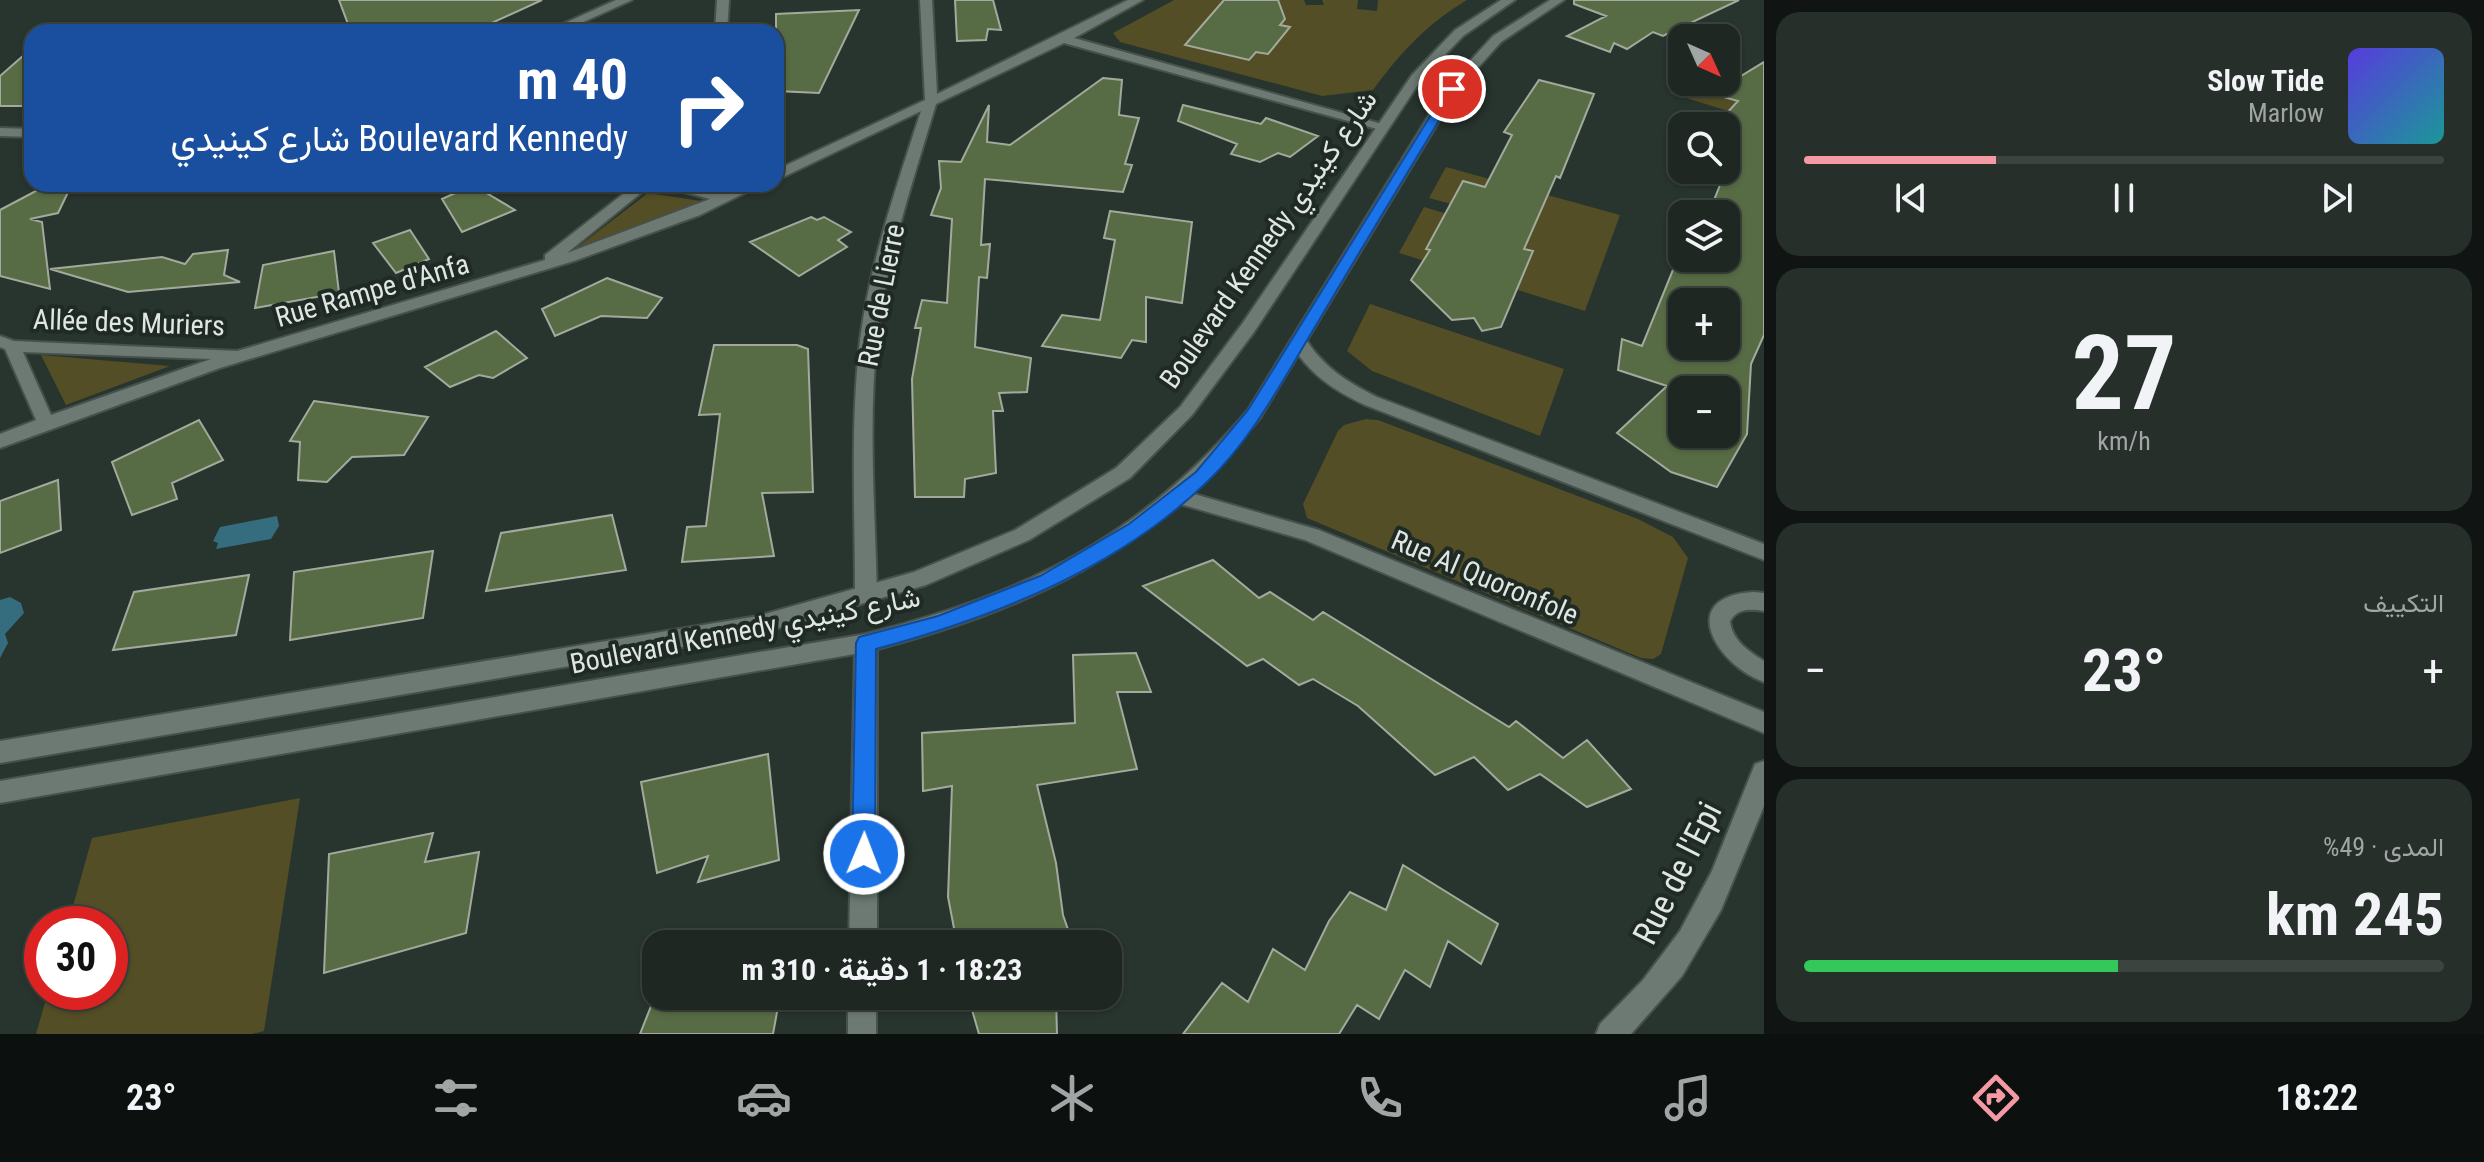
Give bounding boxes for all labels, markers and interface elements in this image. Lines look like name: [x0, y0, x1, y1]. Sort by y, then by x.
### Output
north arrow: [1668, 24, 1740, 96]
map controls: [1668, 24, 1740, 448]
text: 40 m: [517, 47, 628, 113]
pin: [1418, 55, 1486, 123]
icon: right: [656, 56, 760, 160]
text: Slow Tide: [2207, 63, 2324, 98]
icon: arrive: [1430, 67, 1474, 111]
street label: Boulevard Kennedy شارع كينيدي: [1153, 84, 1389, 398]
text: Marlow: [2248, 98, 2324, 128]
button: search: [1668, 112, 1740, 184]
text: Boulevard Kennedy شارع كينيدي: [170, 118, 628, 160]
icon: previous: [1889, 176, 1933, 220]
icon: pause: [2102, 176, 2146, 220]
icon: next: [2315, 176, 2359, 220]
button: layers: [1668, 200, 1740, 272]
street label: Rue de Lierre: [852, 221, 911, 369]
street label: Rue Rampe d'Anfa: [272, 247, 473, 334]
button: +: [1668, 288, 1740, 360]
street label: Allée des Muriers: [32, 303, 225, 342]
text: 27: [2071, 313, 2177, 434]
button: −: [1668, 376, 1740, 448]
text: km/h: [2097, 426, 2151, 456]
street label: Rue Al Quoronfole: [1386, 523, 1583, 632]
street label: Boulevard Kennedy شارع كينيدي: [567, 580, 924, 687]
text: التكييف: [2363, 588, 2444, 618]
text: 23°: [2082, 635, 2166, 706]
text: −: [1804, 645, 1826, 697]
text: +: [2422, 645, 2444, 697]
street label: Rue de l'Epi: [1624, 795, 1730, 951]
position arrow: [822, 812, 906, 896]
text: المدى · 49%: [2323, 832, 2444, 862]
text: 245 km: [2266, 879, 2444, 950]
speed limit sign: 30: [24, 906, 128, 1010]
text: 18:23 · 1 دقيقة · 310 m: [741, 952, 1023, 987]
icon: filters: [428, 1070, 484, 1126]
icon: car: [736, 1070, 792, 1126]
icon: climate: [1044, 1070, 1100, 1126]
icon: phone: [1352, 1070, 1408, 1126]
icon: music: [1660, 1070, 1716, 1126]
icon: directions: [1968, 1070, 2024, 1126]
text: 23°: [126, 1077, 176, 1119]
text: 18:22: [2275, 1077, 2358, 1119]

